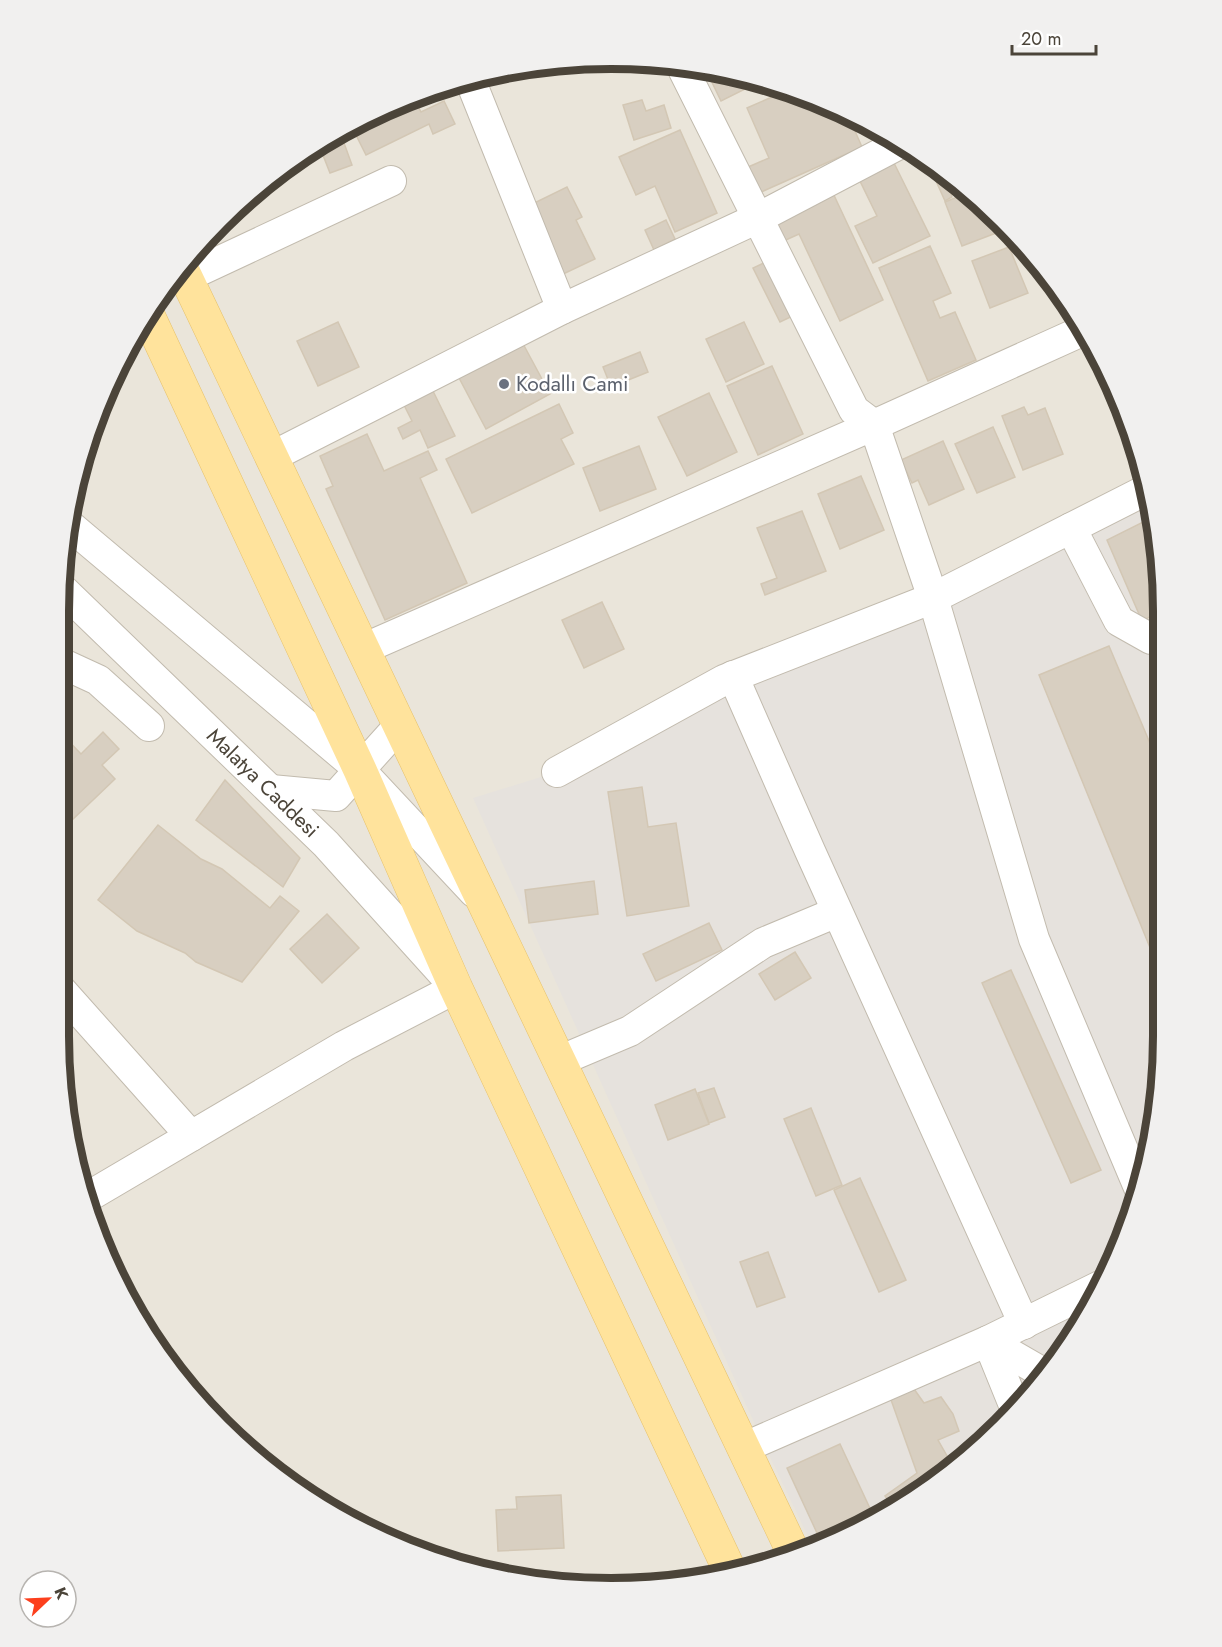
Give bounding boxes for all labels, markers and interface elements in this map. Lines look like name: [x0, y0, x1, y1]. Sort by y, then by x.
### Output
scale bar: [1012, 18, 1096, 56]
text: 20 m: [1021, 26, 1061, 52]
place label: Kodallı Cami: [516, 369, 629, 399]
marker: Kodallı Cami: [497, 377, 511, 391]
street label: Malatya Caddesi: [200, 721, 326, 844]
north arrow: [18, 1569, 78, 1629]
text: K: [49, 1584, 74, 1604]

